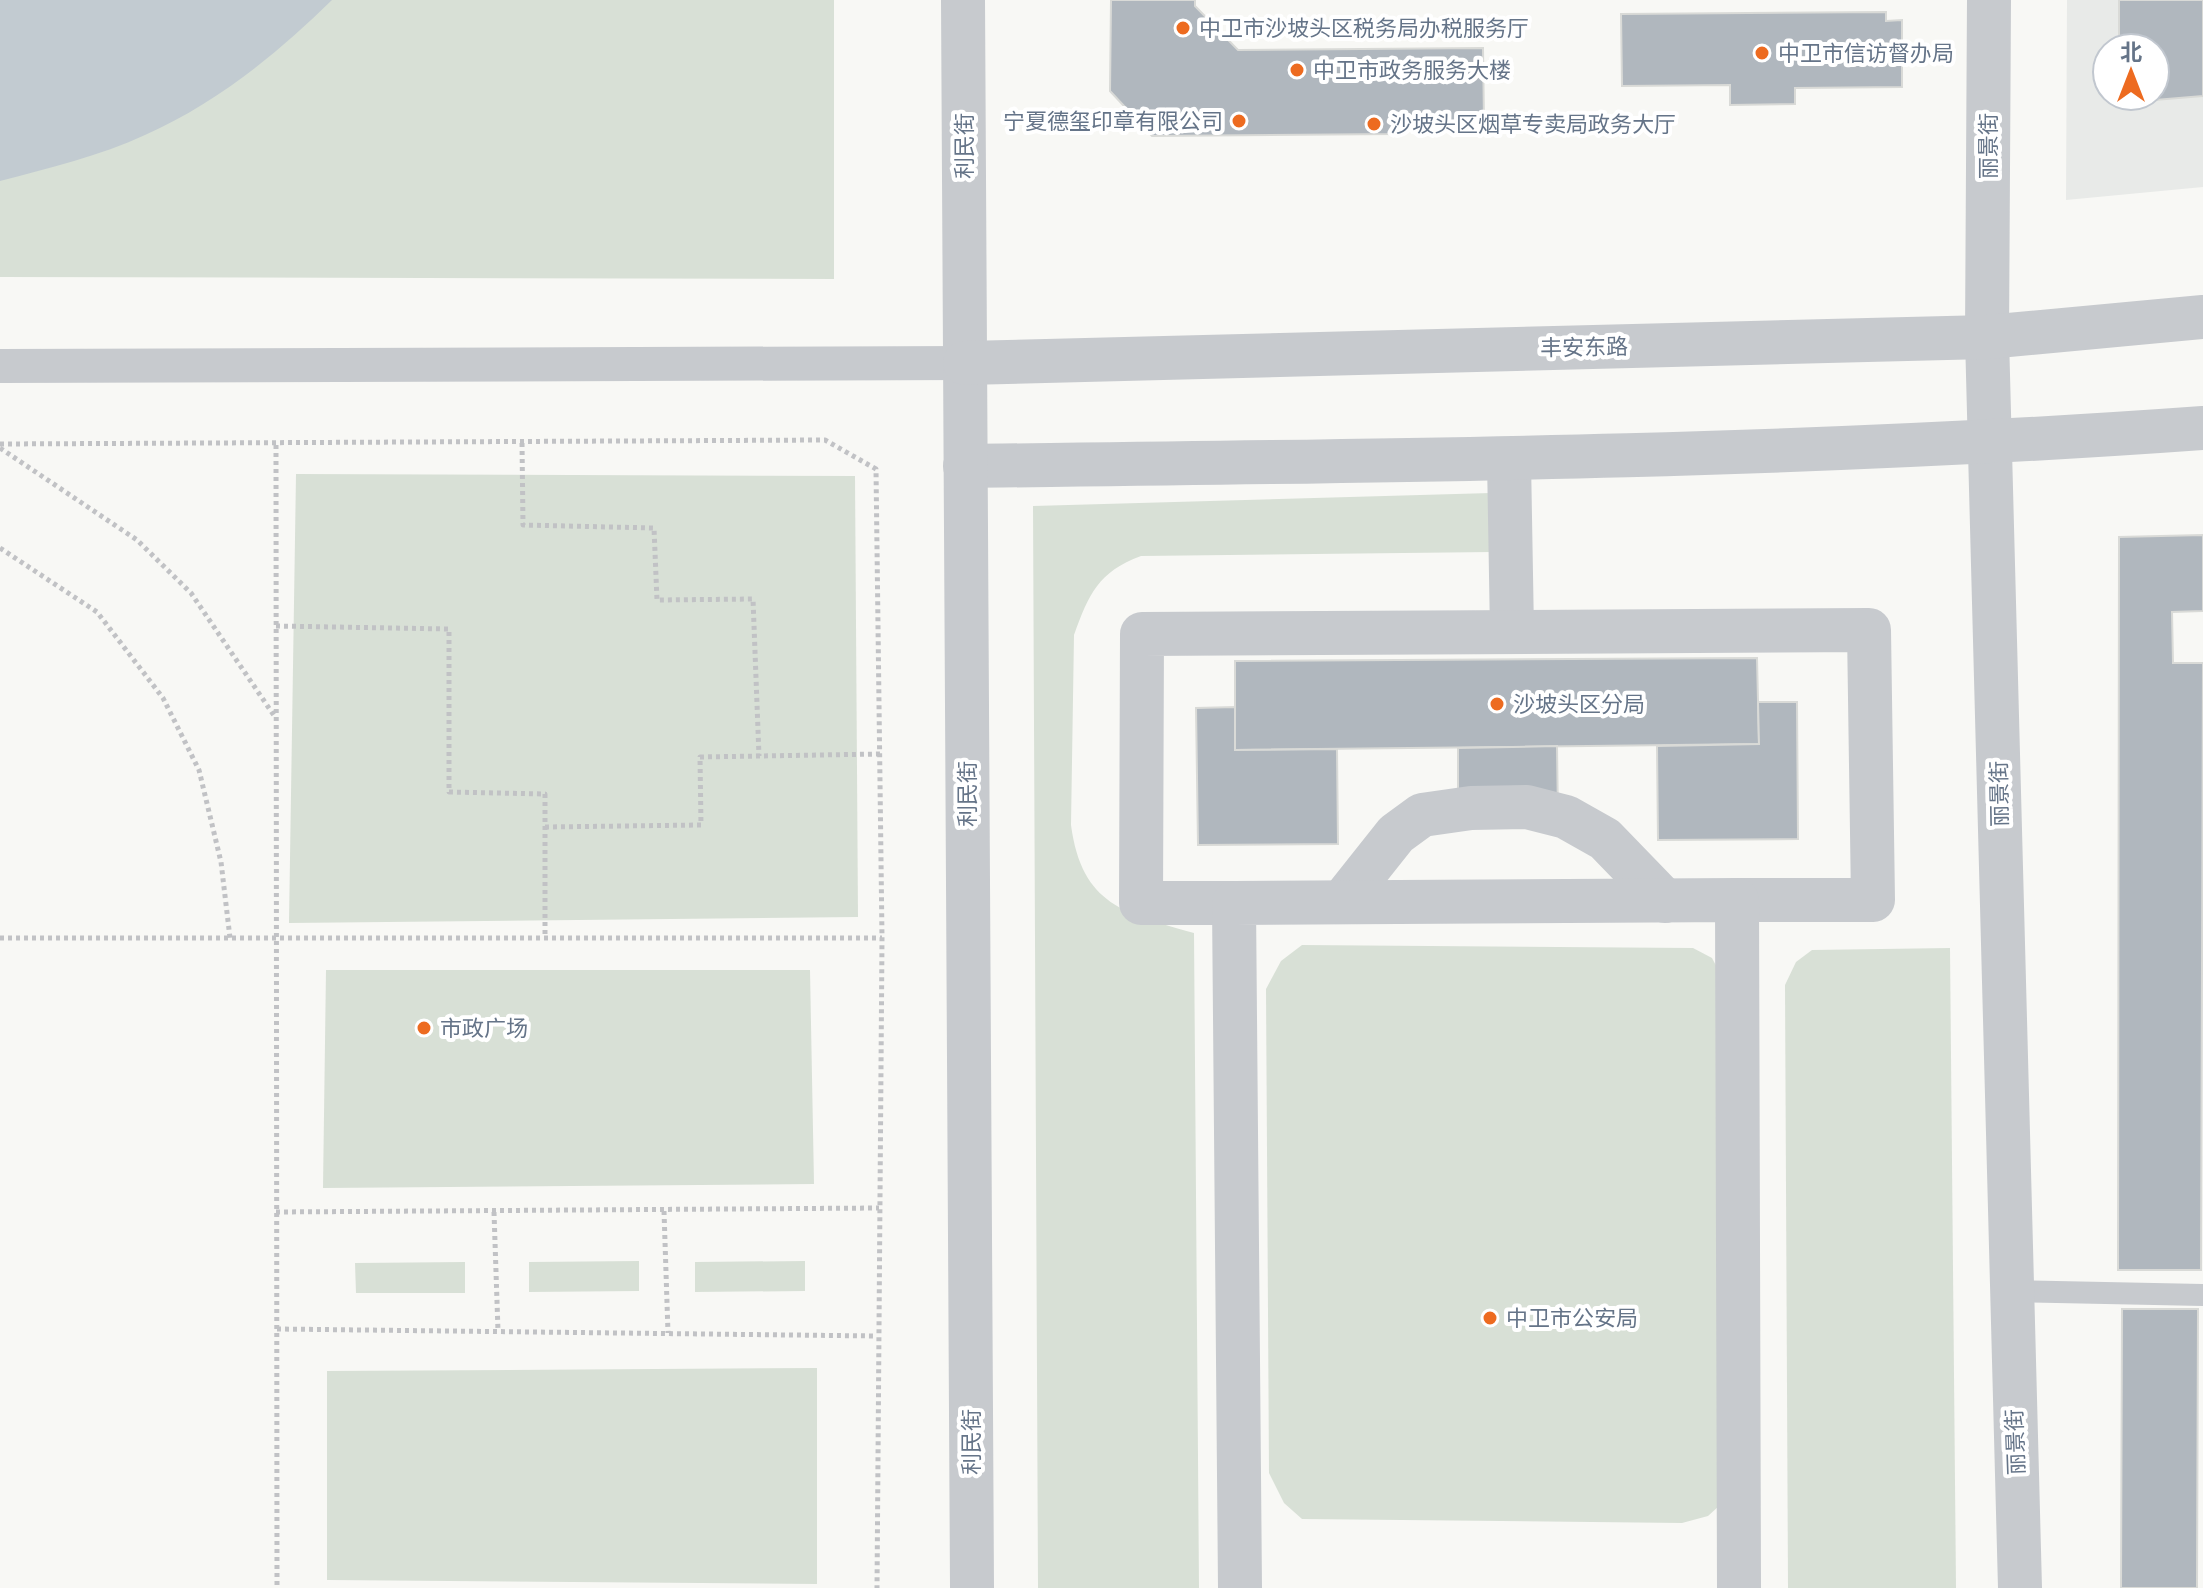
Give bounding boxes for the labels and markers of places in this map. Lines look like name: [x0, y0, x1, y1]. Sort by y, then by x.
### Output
place label: 中卫市沙坡头区税务局办税服务厅: [1199, 14, 1529, 44]
marker: 中卫市沙坡头区税务局办税服务厅: [1174, 19, 1192, 37]
place label: 中卫市信访督办局: [1778, 39, 1954, 69]
marker: 中卫市信访督办局: [1753, 44, 1771, 62]
place label: 中卫市政务服务大楼: [1313, 56, 1511, 86]
marker: 中卫市政务服务大楼: [1288, 61, 1306, 79]
place label: 宁夏德玺印章有限公司: [1003, 107, 1223, 137]
place label: 沙坡头区烟草专卖局政务大厅: [1390, 110, 1676, 140]
marker: 宁夏德玺印章有限公司: [1230, 112, 1248, 130]
marker: 沙坡头区烟草专卖局政务大厅: [1365, 115, 1383, 133]
place label: 沙坡头区分局: [1513, 690, 1645, 720]
marker: 沙坡头区分局: [1488, 695, 1506, 713]
place label: 市政广场: [440, 1014, 528, 1044]
marker: 市政广场: [415, 1019, 433, 1037]
place label: 中卫市公安局: [1506, 1304, 1638, 1334]
marker: 中卫市公安局: [1481, 1309, 1499, 1327]

